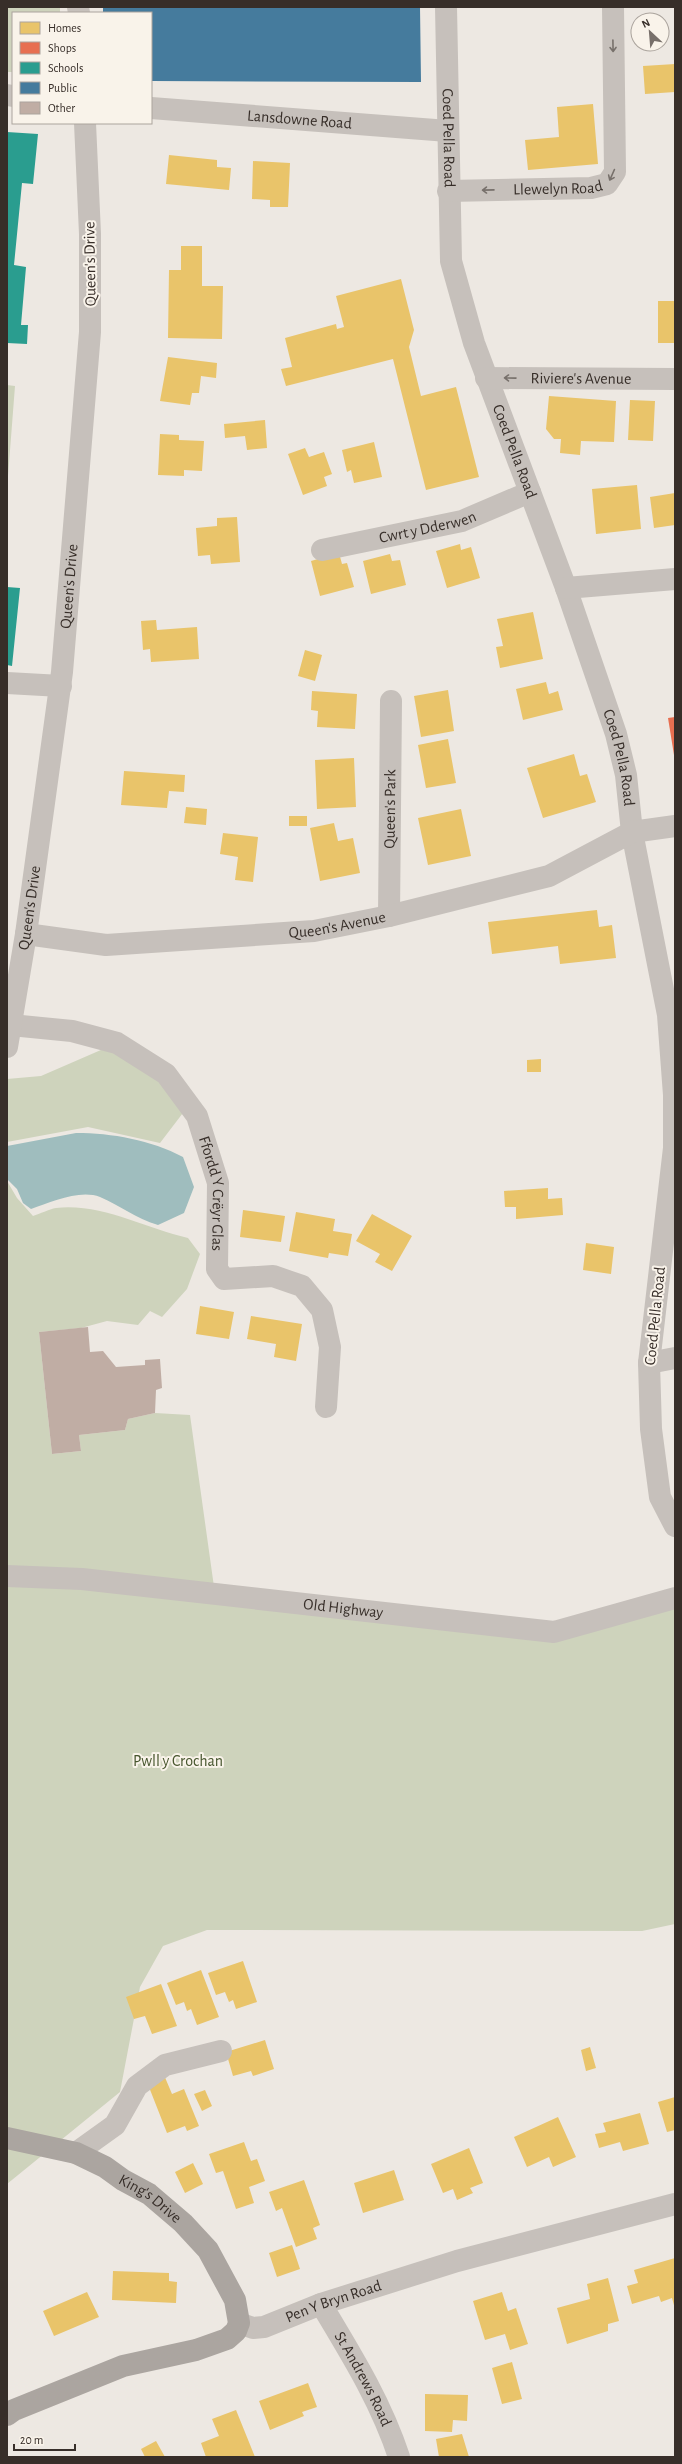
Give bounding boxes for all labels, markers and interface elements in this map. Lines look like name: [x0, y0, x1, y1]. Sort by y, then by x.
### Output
legend: [12, 12, 152, 124]
north arrow: [630, 12, 670, 52]
text: N: [640, 17, 652, 30]
text: Homes: [48, 22, 81, 34]
one-way arrow: [609, 39, 617, 52]
text: Shops: [48, 42, 76, 54]
text: Schools: [48, 62, 83, 74]
text: Public: [48, 82, 77, 94]
street label: Coed Pella Road: [440, 88, 458, 188]
text: Other: [48, 102, 75, 114]
street label: Lansdowne Road: [247, 107, 353, 132]
one-way arrow: [608, 169, 615, 181]
street label: Llewelyn Road: [513, 177, 604, 198]
one-way arrow: [482, 186, 495, 194]
street label: Queen's Drive: [81, 221, 100, 307]
street label: Riviere's Avenue: [531, 370, 631, 387]
one-way arrow: [504, 374, 517, 382]
street label: Coed Pella Road: [490, 402, 540, 501]
street label: Cwrt y Dderwen: [378, 508, 479, 546]
street label: Queen's Drive: [58, 543, 81, 629]
street label: Coed Pella Road: [600, 707, 637, 807]
street label: Queen's Park: [382, 769, 399, 849]
street label: Queen's Drive: [15, 865, 43, 951]
street label: Queen's Avenue: [288, 909, 387, 942]
street label: Ffordd Y Crëyr Glas: [196, 1134, 227, 1251]
street label: Coed Pella Road: [642, 1266, 668, 1366]
street label: Old Highway: [303, 1596, 384, 1622]
park label: Pwll y Crochan: [133, 1753, 223, 1770]
street label: King's Drive: [116, 2171, 185, 2226]
street label: Pen Y Bryn Road: [283, 2277, 383, 2325]
street label: St Andrews Road: [331, 2329, 394, 2429]
scale bar: [14, 2426, 75, 2452]
text: 20 m: [20, 2434, 43, 2446]

